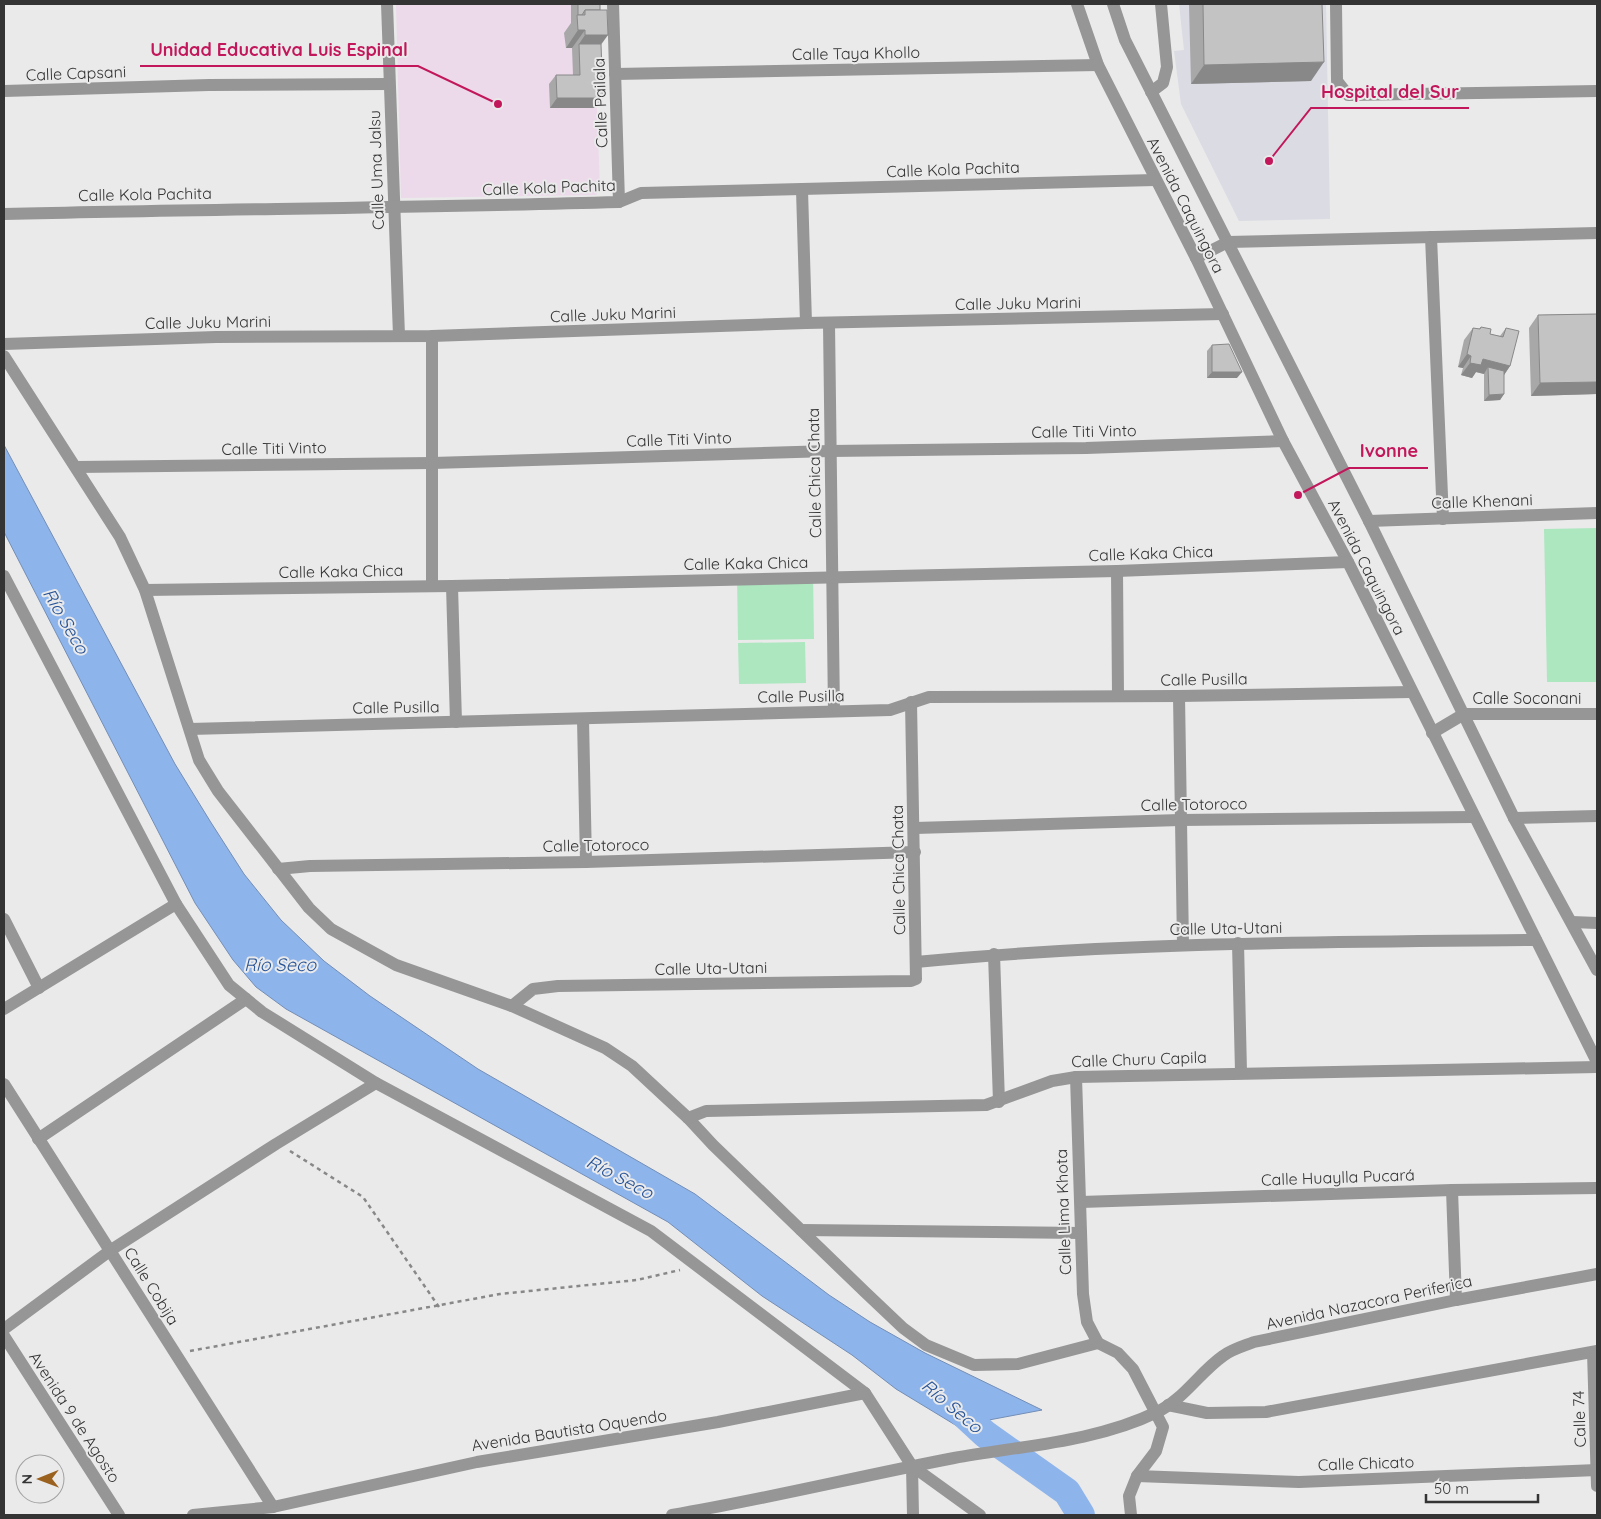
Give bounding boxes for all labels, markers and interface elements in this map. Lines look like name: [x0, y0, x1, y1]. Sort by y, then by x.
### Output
callout: Unidad Educativa Luis Espinal: [140, 33, 418, 66]
text: Unidad Educativa Luis Espinal: [150, 38, 408, 61]
street label: Calle Taya Khollo: [792, 42, 920, 64]
street label: Calle Pailala: [588, 58, 612, 148]
street label: Calle Capsani: [25, 61, 127, 85]
callout: Hospital del Sur: [1311, 75, 1469, 108]
text: Hospital del Sur: [1321, 80, 1459, 103]
street label: Calle Uma Jalsu: [364, 110, 388, 230]
street label: Avenida Caquingora: [1143, 133, 1229, 277]
street label: Calle Kola Pachita: [886, 157, 1020, 181]
street label: Calle Kola Pachita: [482, 175, 616, 199]
street label: Calle Kola Pachita: [78, 183, 212, 205]
street label: Calle Juku Marini: [955, 292, 1081, 314]
street label: Calle Juku Marini: [550, 302, 676, 326]
street label: Calle Juku Marini: [145, 311, 271, 333]
street label: Calle Chica Chata: [803, 408, 825, 538]
street label: Calle Titi Vinto: [1031, 420, 1137, 442]
street label: Calle Titi Vinto: [626, 427, 732, 451]
callout: Ivonne: [1349, 435, 1428, 468]
street label: Calle Titi Vinto: [221, 437, 327, 459]
text: Ivonne: [1360, 439, 1418, 462]
street label: Calle Khenani: [1431, 489, 1533, 513]
street label: Avenida Caquingora: [1324, 495, 1410, 639]
street label: Calle Kaka Chica: [1088, 541, 1214, 565]
street label: Calle Kaka Chica: [683, 552, 809, 574]
street label: Calle Kaka Chica: [278, 560, 404, 582]
water label: Río Seco: [38, 584, 95, 659]
street label: Calle Pusilla: [1160, 668, 1248, 690]
street label: Calle Pusilla: [757, 685, 845, 707]
street label: Calle Soconani: [1473, 688, 1581, 708]
street label: Calle Pusilla: [352, 696, 440, 718]
street label: Calle Totoroco: [1141, 793, 1247, 815]
street label: Calle Chica Chata: [887, 805, 909, 935]
street label: Calle Totoroco: [543, 834, 649, 856]
street label: Calle Uta-Utani: [1169, 917, 1283, 939]
water label: Río Seco: [244, 953, 317, 976]
street label: Calle Uta-Utani: [654, 957, 768, 979]
street label: Calle Churu Capila: [1071, 1047, 1207, 1071]
street label: Calle Lima Khota: [1051, 1149, 1075, 1275]
water label: Río Seco: [583, 1150, 658, 1205]
street label: Calle Huaylla Pucará: [1261, 1164, 1415, 1190]
street label: Calle Cobija: [120, 1243, 184, 1329]
street label: Avenida Nazacora Periferica: [1264, 1270, 1474, 1334]
street label: Avenida 9 de Agosto: [25, 1348, 125, 1486]
water label: Río Seco: [917, 1374, 988, 1439]
street label: Calle 74: [1568, 1390, 1590, 1448]
street label: Avenida Bautista Oquendo: [470, 1405, 668, 1455]
street label: Calle Chicato: [1317, 1451, 1415, 1475]
north arrow: [15, 1454, 65, 1504]
scale bar: [1426, 1472, 1538, 1504]
text: N: [18, 1474, 36, 1485]
text: 50 m: [1434, 1479, 1469, 1498]

